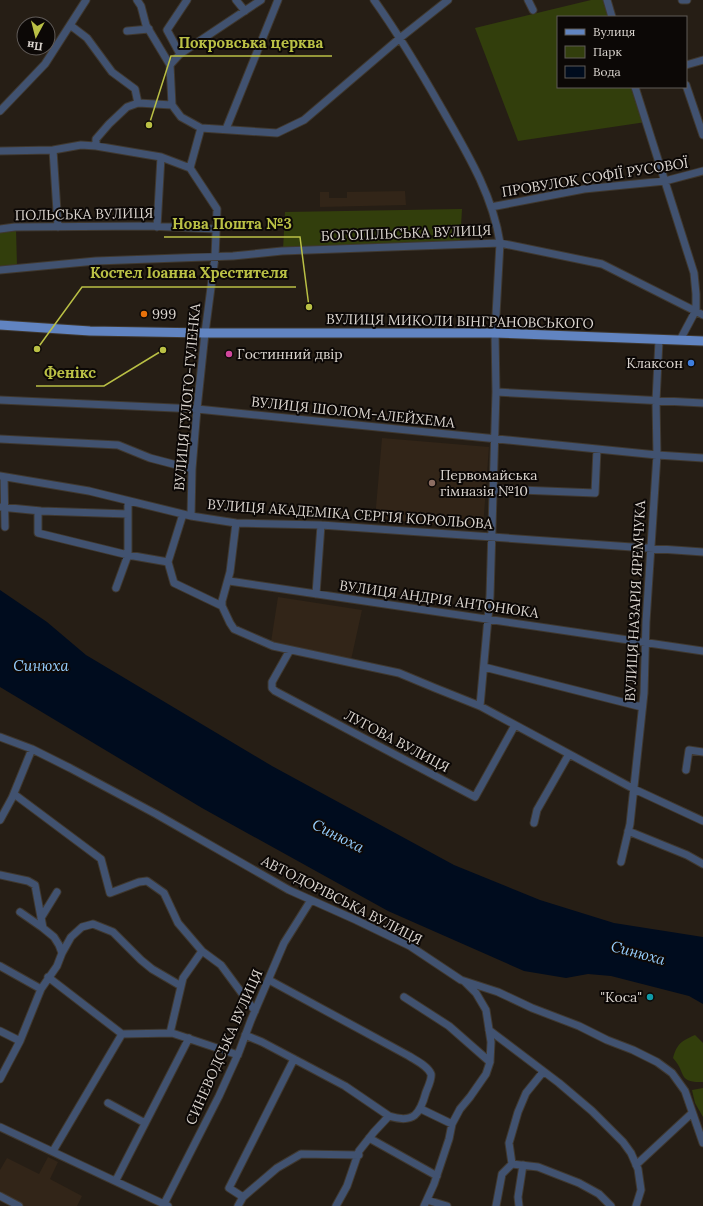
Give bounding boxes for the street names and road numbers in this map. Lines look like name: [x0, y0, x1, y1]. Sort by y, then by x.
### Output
street label: ПРОВУЛОК СОФІЇ РУСОВОЇ: [500, 153, 690, 201]
street label: ПОЛЬСЬКА ВУЛИЦЯ: [15, 204, 153, 224]
street label: БОГОПІЛЬСЬКА ВУЛИЦЯ: [320, 221, 492, 245]
street label: ВУЛИЦЯ ГУЛОГО-ГУЛЕНКА: [170, 302, 204, 491]
street label: ВУЛИЦЯ МИКОЛИ ВІНГРАНОВСЬКОГО: [326, 310, 594, 332]
street label: ВУЛИЦЯ ШОЛОМ-АЛЕЙХЕМА: [250, 392, 456, 432]
street label: ВУЛИЦЯ АКАДЕМІКА СЕРГІЯ КОРОЛЬОВА: [207, 495, 493, 533]
street label: ВУЛИЦЯ НАЗАРІЯ ЯРЕМЧУКА: [621, 500, 649, 702]
street label: ВУЛИЦЯ АНДРІЯ АНТОНЮКА: [338, 576, 540, 622]
street label: ЛУГОВА ВУЛИЦЯ: [341, 706, 453, 776]
street label: АВТОДОРІВСЬКА ВУЛИЦЯ: [257, 851, 426, 949]
street label: СИНЕВОДСЬКА ВУЛИЦЯ: [182, 966, 266, 1128]

